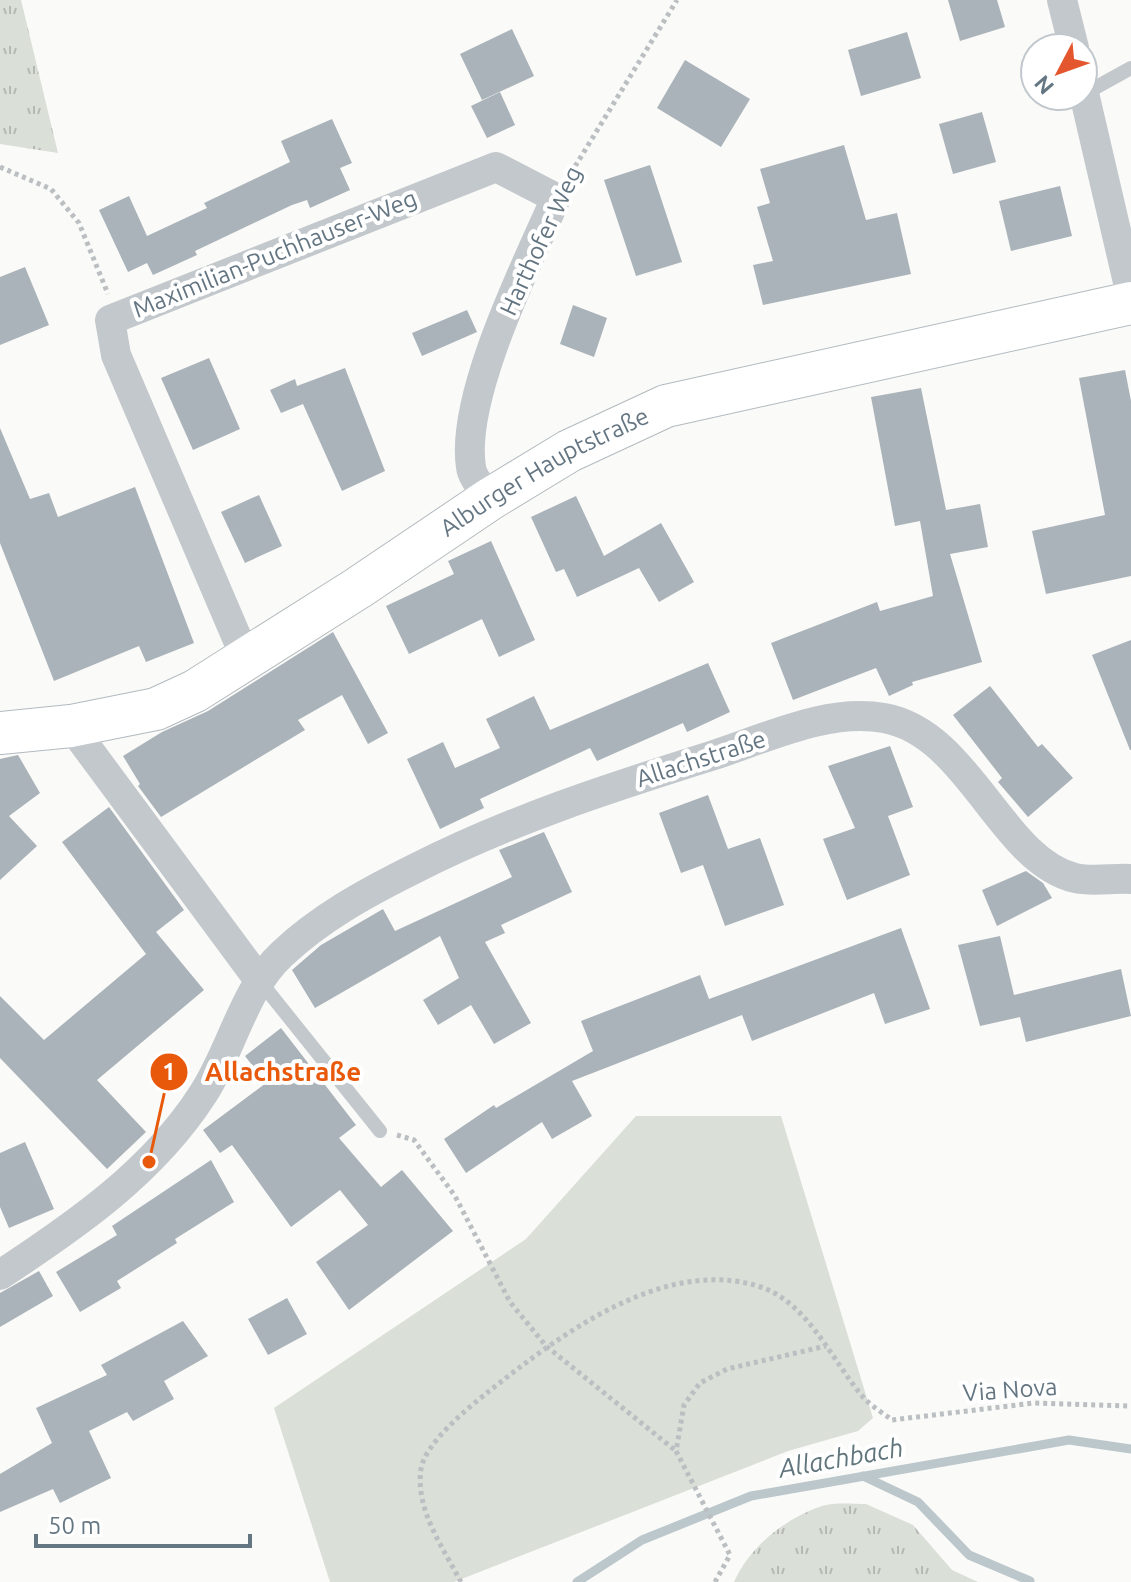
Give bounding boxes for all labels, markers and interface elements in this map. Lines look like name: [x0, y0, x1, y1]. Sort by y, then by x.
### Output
north arrow: [1019, 32, 1099, 112]
text: N: [1029, 71, 1058, 100]
street label: Harthofer Weg: [494, 162, 587, 320]
street label: Maximilian-Puchhauser-Weg: [129, 184, 421, 323]
street label: Alburger Hauptstraße: [435, 402, 653, 542]
street label: Allachstraße: [633, 725, 769, 792]
callout: Allachstraße: [149, 1047, 377, 1097]
text: Allachstraße: [205, 1057, 361, 1086]
text: 1: [162, 1058, 176, 1085]
street label: Via Nova: [962, 1373, 1058, 1406]
water label: Allachbach: [774, 1432, 905, 1483]
scale bar: [36, 1498, 250, 1548]
text: 50 m: [48, 1512, 101, 1539]

